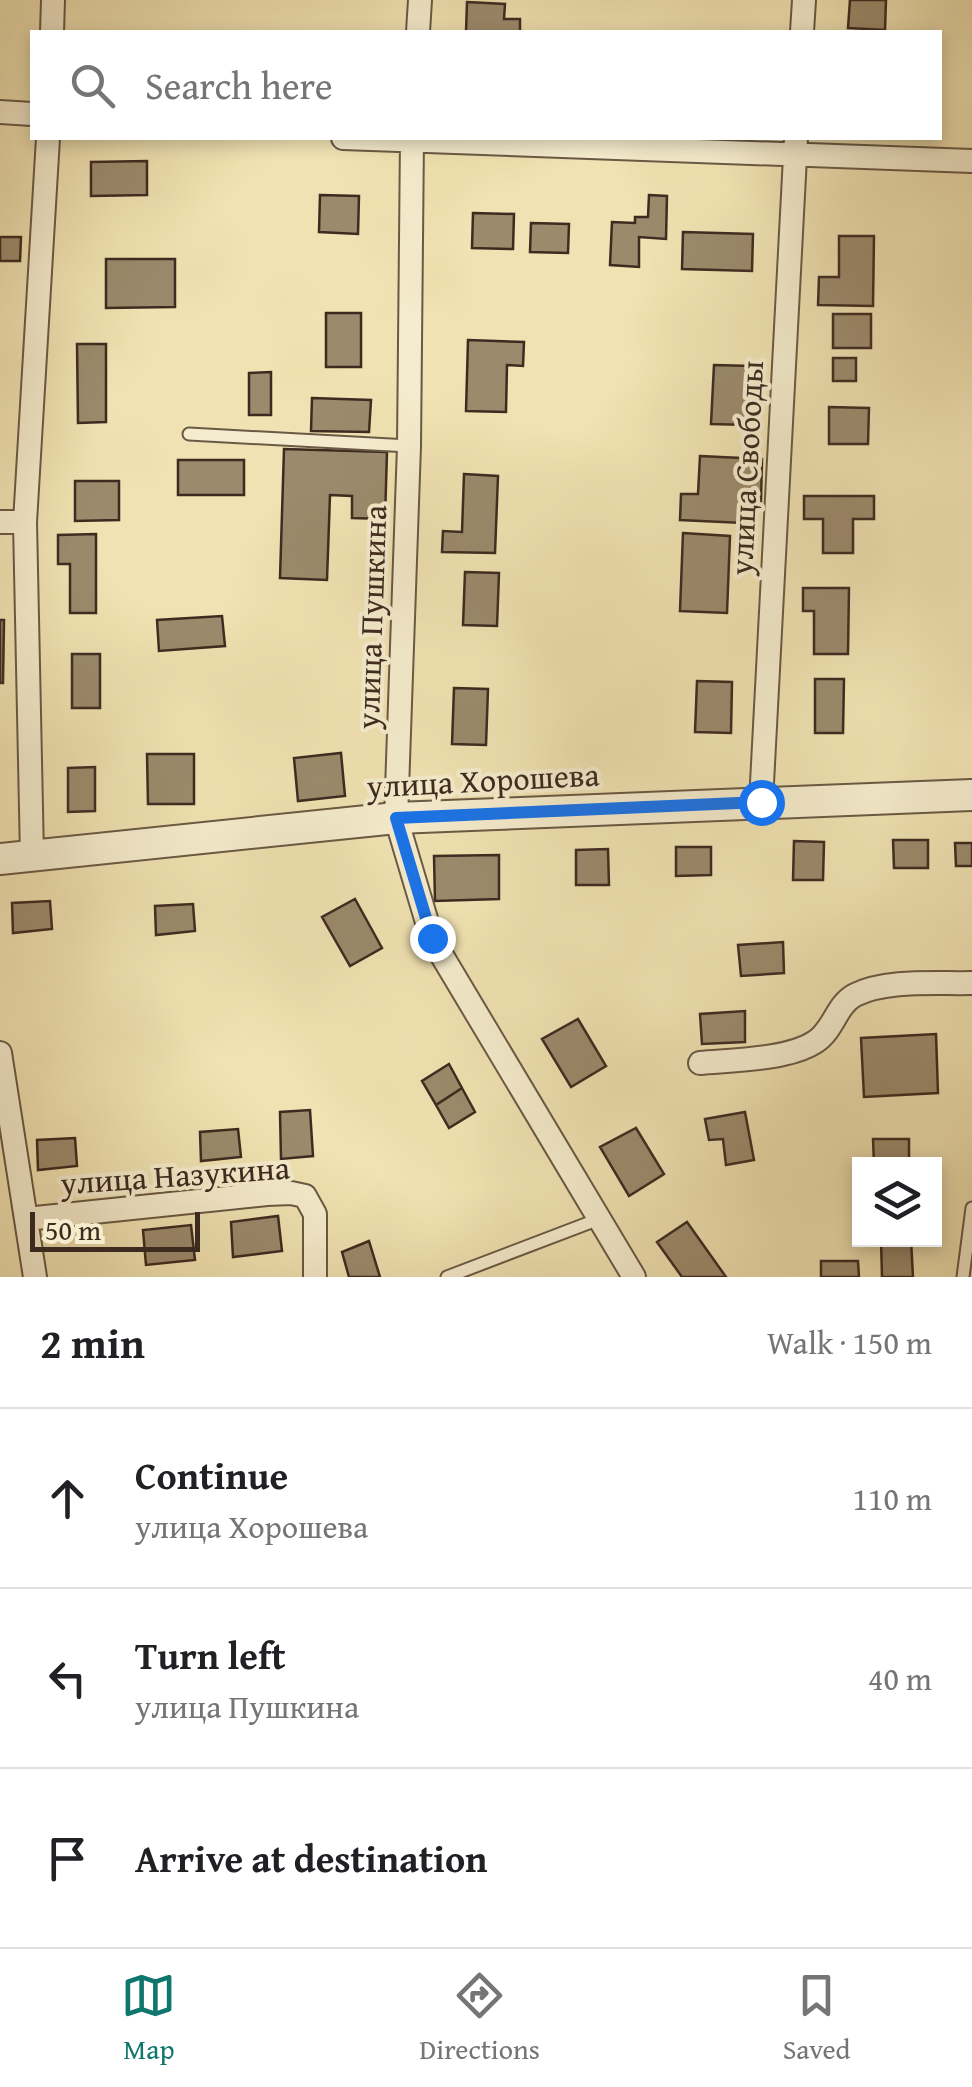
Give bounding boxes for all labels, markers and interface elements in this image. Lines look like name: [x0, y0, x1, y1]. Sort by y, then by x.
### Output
search box: [30, 30, 942, 140]
text: Search here: [145, 57, 333, 113]
icon: search: [65, 58, 120, 113]
street label: улица Свободы: [717, 359, 775, 578]
street label: улица Пушкина: [344, 503, 398, 731]
street label: улица Хорошева: [364, 750, 601, 810]
route start: [739, 780, 785, 826]
route end: [410, 916, 456, 962]
street label: улица Назукина: [58, 1143, 292, 1207]
map controls: [852, 1157, 942, 1247]
button: layers: [852, 1157, 942, 1247]
scale bar: [30, 1207, 200, 1252]
text: 50 m: [45, 1209, 101, 1250]
text: 2 min: [40, 1312, 145, 1373]
text: Walk · 150 m: [767, 1319, 932, 1366]
text: Continue: [135, 1447, 288, 1503]
icon: ahead: [40, 1471, 95, 1526]
text: 110 m: [853, 1475, 932, 1522]
text: улица Хорошева: [135, 1503, 368, 1550]
text: Turn left: [135, 1627, 286, 1683]
icon: left: [40, 1651, 95, 1706]
text: 40 m: [868, 1655, 932, 1702]
text: улица Пушкина: [135, 1683, 359, 1730]
text: Arrive at destination: [135, 1830, 488, 1886]
icon: arrive: [40, 1831, 95, 1886]
tab: Map: [121, 1968, 176, 2069]
tab: Directions: [419, 1968, 540, 2069]
tab: Saved: [783, 1968, 851, 2069]

